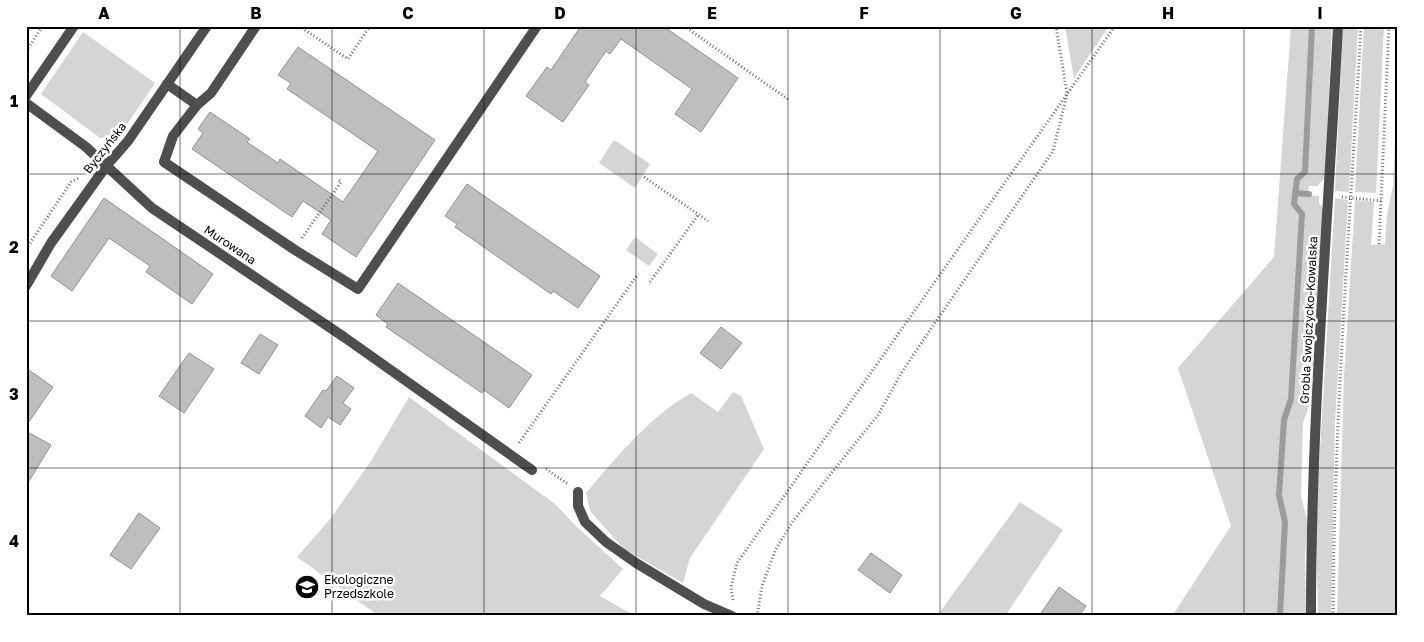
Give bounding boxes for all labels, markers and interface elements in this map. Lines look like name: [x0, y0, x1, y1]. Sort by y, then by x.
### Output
text: A: [98, 3, 110, 23]
text: B: [250, 3, 262, 23]
text: C: [402, 3, 414, 23]
text: D: [554, 3, 566, 23]
text: E: [707, 3, 717, 23]
text: F: [859, 3, 869, 23]
text: G: [1010, 3, 1022, 23]
text: H: [1162, 3, 1174, 23]
text: I: [1317, 3, 1323, 23]
text: 1: [10, 91, 18, 111]
street label: Byczyńska: [80, 119, 129, 176]
street label: Murowana: [201, 222, 259, 267]
street label: Grobla Swojczycko-Kowalska: [1297, 236, 1320, 404]
text: 2: [9, 237, 19, 257]
text: 3: [9, 384, 19, 404]
text: 4: [9, 531, 19, 551]
place label: Ekologiczne Przedszkole: [324, 572, 394, 601]
school or university icon: Ekologiczne Przedszkole: [294, 574, 320, 600]

